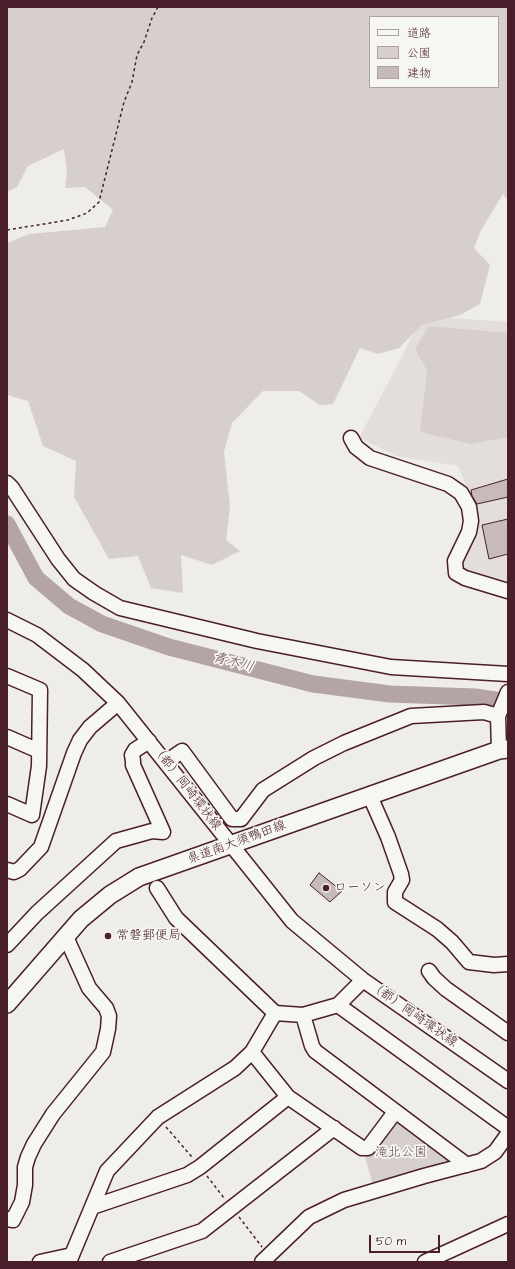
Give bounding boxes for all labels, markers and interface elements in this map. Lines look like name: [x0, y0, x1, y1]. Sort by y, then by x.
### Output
legend: [369, 16, 499, 88]
text: 道路: [407, 25, 431, 42]
text: 公園: [407, 45, 431, 62]
text: 建物: [407, 65, 431, 82]
water label: 青木川: [211, 649, 255, 677]
street label: （都）岡崎環状線: [148, 742, 224, 834]
street label: 県道南大須鴨田線: [185, 818, 289, 868]
place label: ローソン: [334, 880, 386, 896]
marker: ローソン: [321, 883, 331, 893]
place label: 常磐郵便局: [116, 928, 181, 944]
marker: 常磐郵便局: [103, 931, 113, 941]
street label: （都）岡崎環状線: [366, 979, 460, 1051]
park label: 滝北公園: [375, 1145, 427, 1161]
scale bar: [371, 1227, 442, 1253]
text: 50 m: [376, 1233, 406, 1250]

